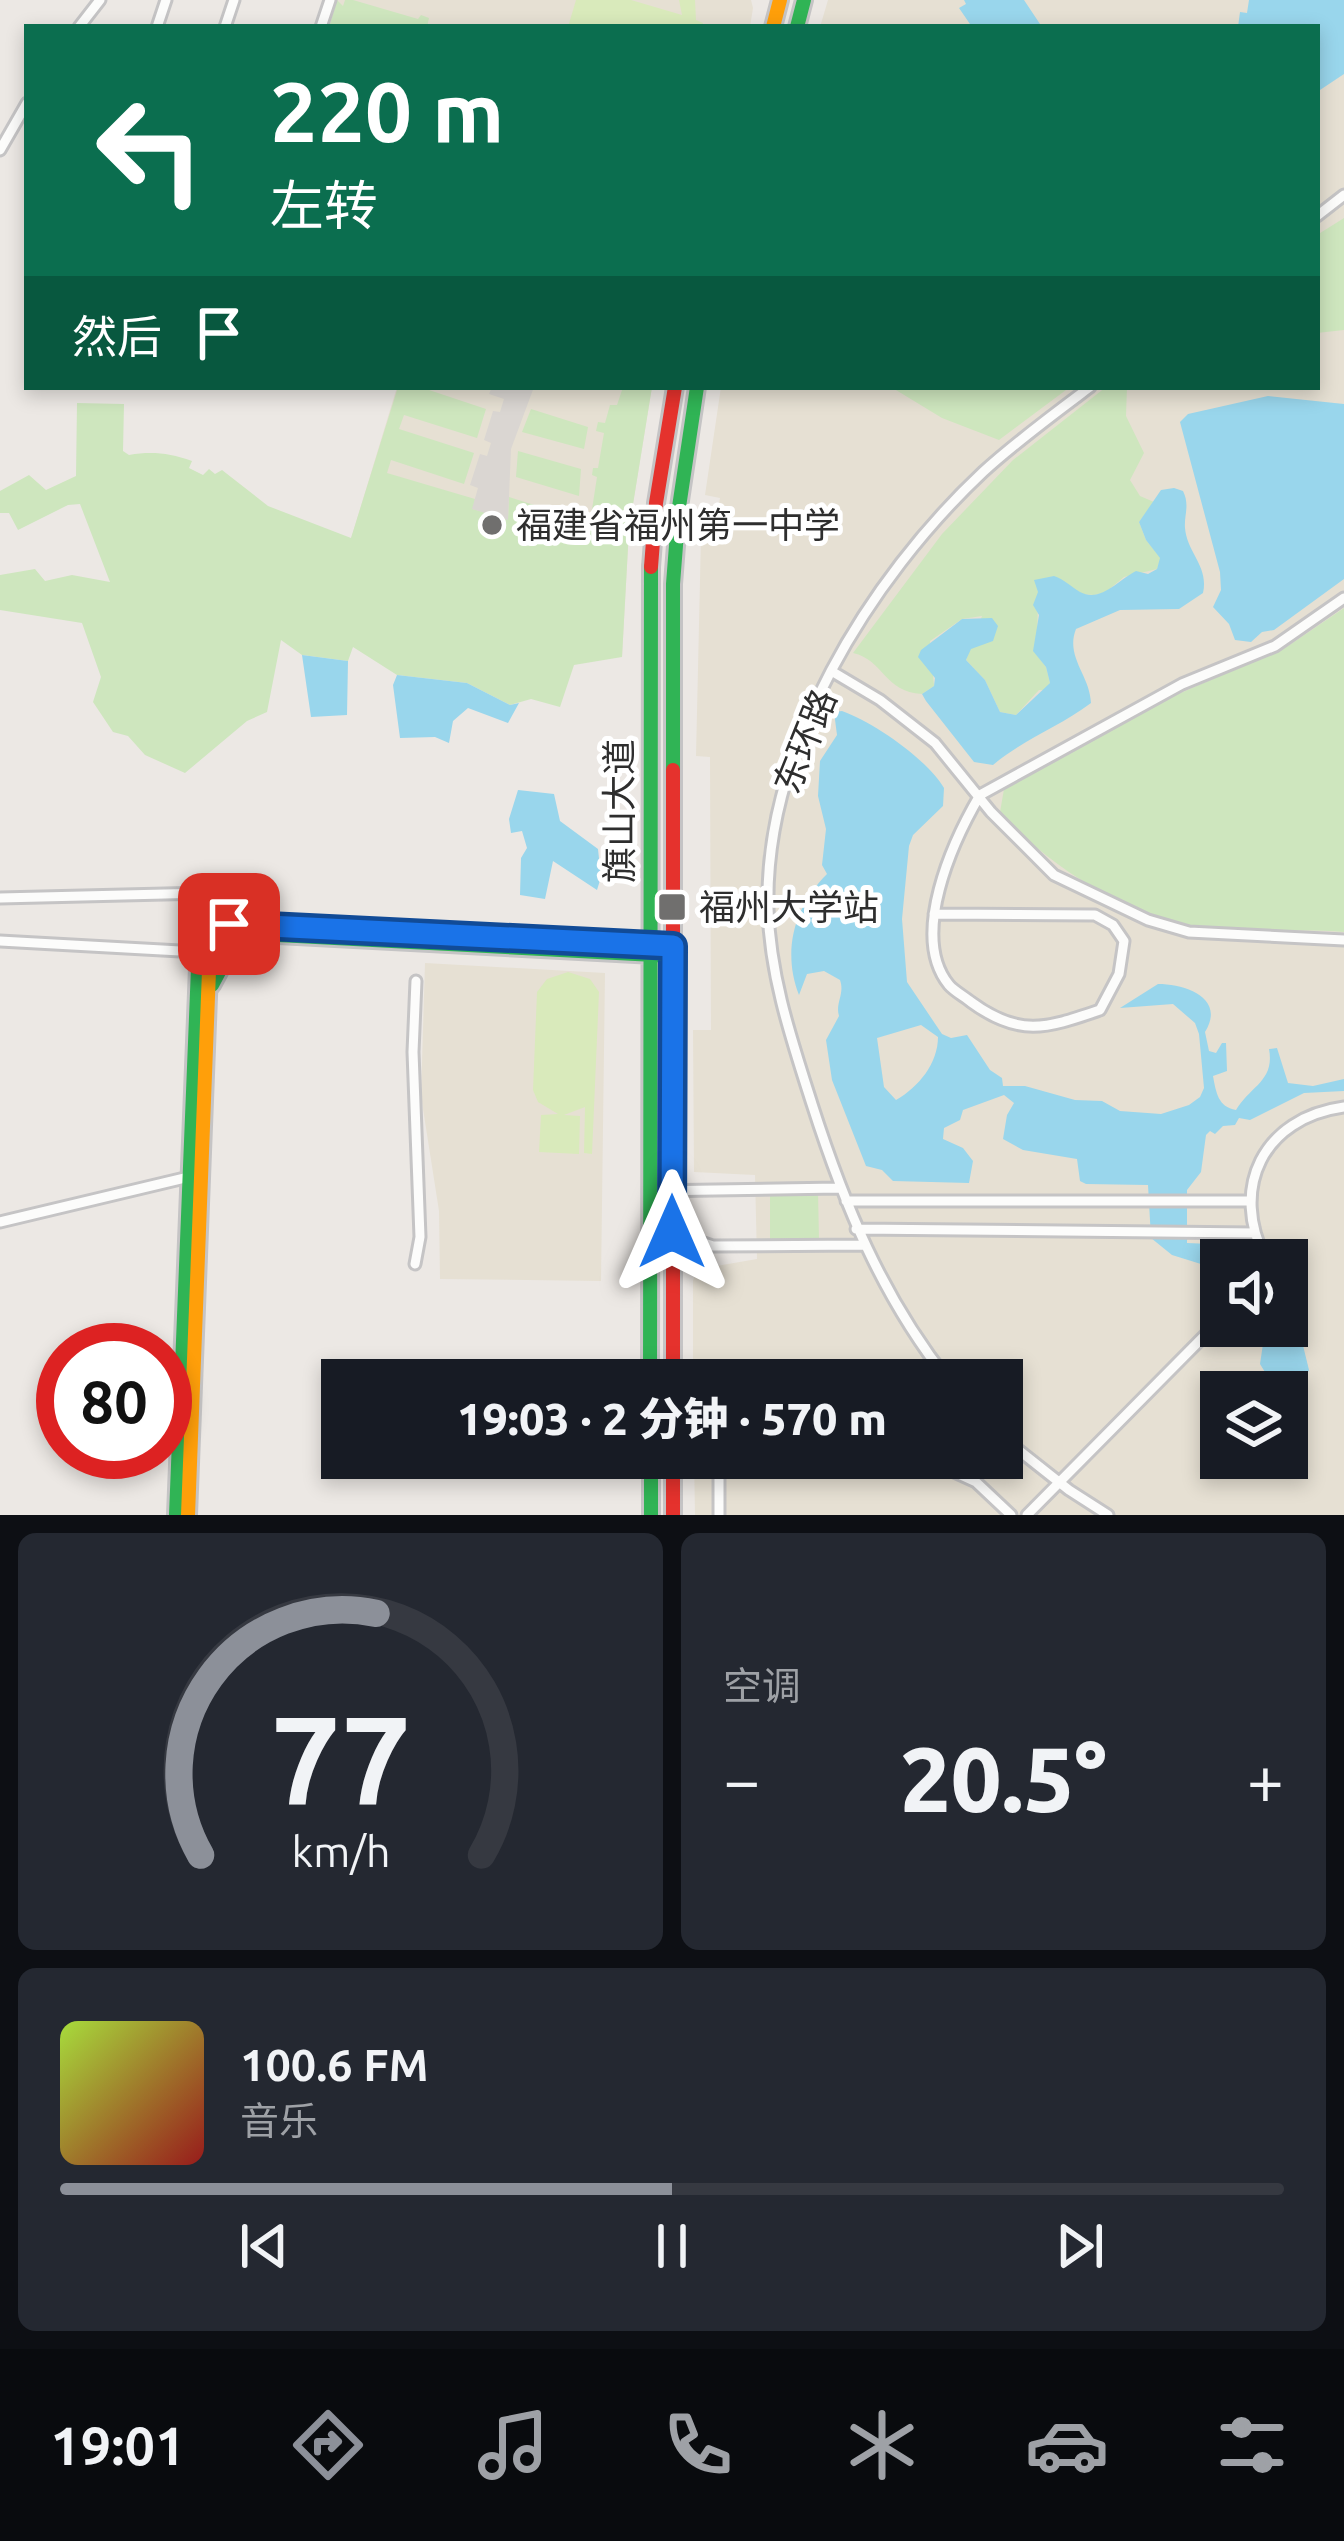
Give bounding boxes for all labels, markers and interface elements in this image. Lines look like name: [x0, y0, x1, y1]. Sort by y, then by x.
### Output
text: 220 m: [270, 64, 504, 158]
icon: left: [72, 72, 228, 228]
text: 左转: [270, 175, 378, 235]
icon: arrive: [186, 300, 252, 366]
text: 然后: [72, 311, 162, 362]
place label: 福建省福州第一中学: [516, 504, 840, 545]
marker: 福建省福州第一中学: [479, 512, 505, 538]
street label: 东环路: [765, 683, 844, 799]
street label: 旗山大道: [598, 739, 639, 883]
pin: [178, 873, 280, 975]
place label: 福州大学站: [699, 886, 879, 927]
icon: arrive: [196, 891, 262, 957]
marker: 福州大学站: [656, 891, 688, 923]
position arrow: [609, 1169, 735, 1295]
map controls: [1200, 1239, 1308, 1479]
button: sound: [1200, 1239, 1308, 1347]
speed limit sign: 80: [36, 1323, 192, 1479]
button: layers: [1200, 1371, 1308, 1479]
text: 19:03 · 2 分钟 · 570 m: [457, 1393, 887, 1444]
text: 空调: [723, 1664, 801, 1707]
text: 77: [270, 1688, 411, 1828]
text: 20.5°: [900, 1728, 1107, 1829]
text: −: [723, 1742, 760, 1816]
text: +: [1247, 1742, 1284, 1816]
text: km/h: [291, 1826, 390, 1874]
text: 100.6 FM: [240, 2039, 429, 2090]
text: 音乐: [240, 2099, 318, 2142]
icon: previous: [231, 2213, 297, 2279]
icon: pause: [639, 2213, 705, 2279]
icon: next: [1047, 2213, 1113, 2279]
icon: directions: [286, 2403, 370, 2487]
icon: music: [471, 2403, 555, 2487]
icon: phone: [656, 2403, 740, 2487]
icon: climate: [840, 2403, 924, 2487]
icon: car: [1025, 2403, 1109, 2487]
icon: filters: [1210, 2403, 1294, 2487]
text: 19:01: [50, 2415, 185, 2475]

